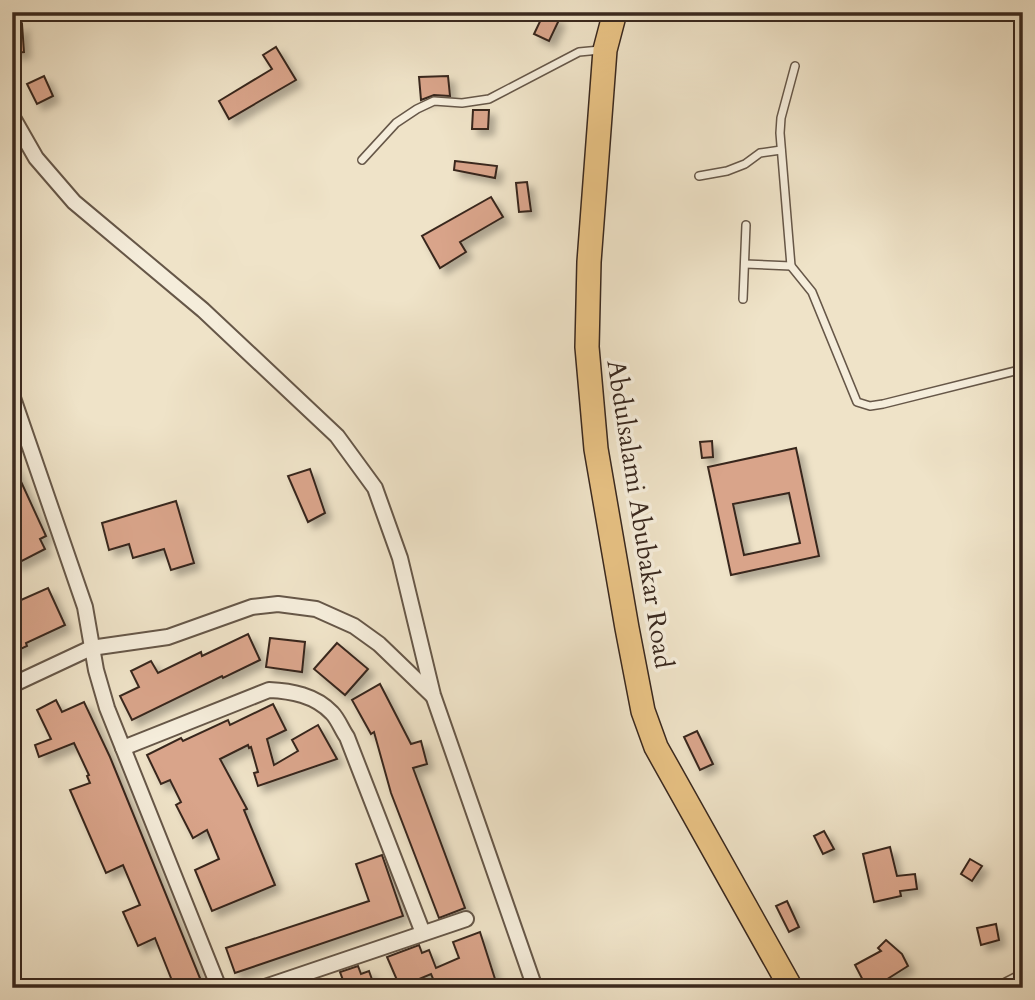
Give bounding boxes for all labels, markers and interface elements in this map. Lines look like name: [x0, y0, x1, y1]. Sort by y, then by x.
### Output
street label: Abdulsalami Abubakar Road: [598, 357, 682, 671]

